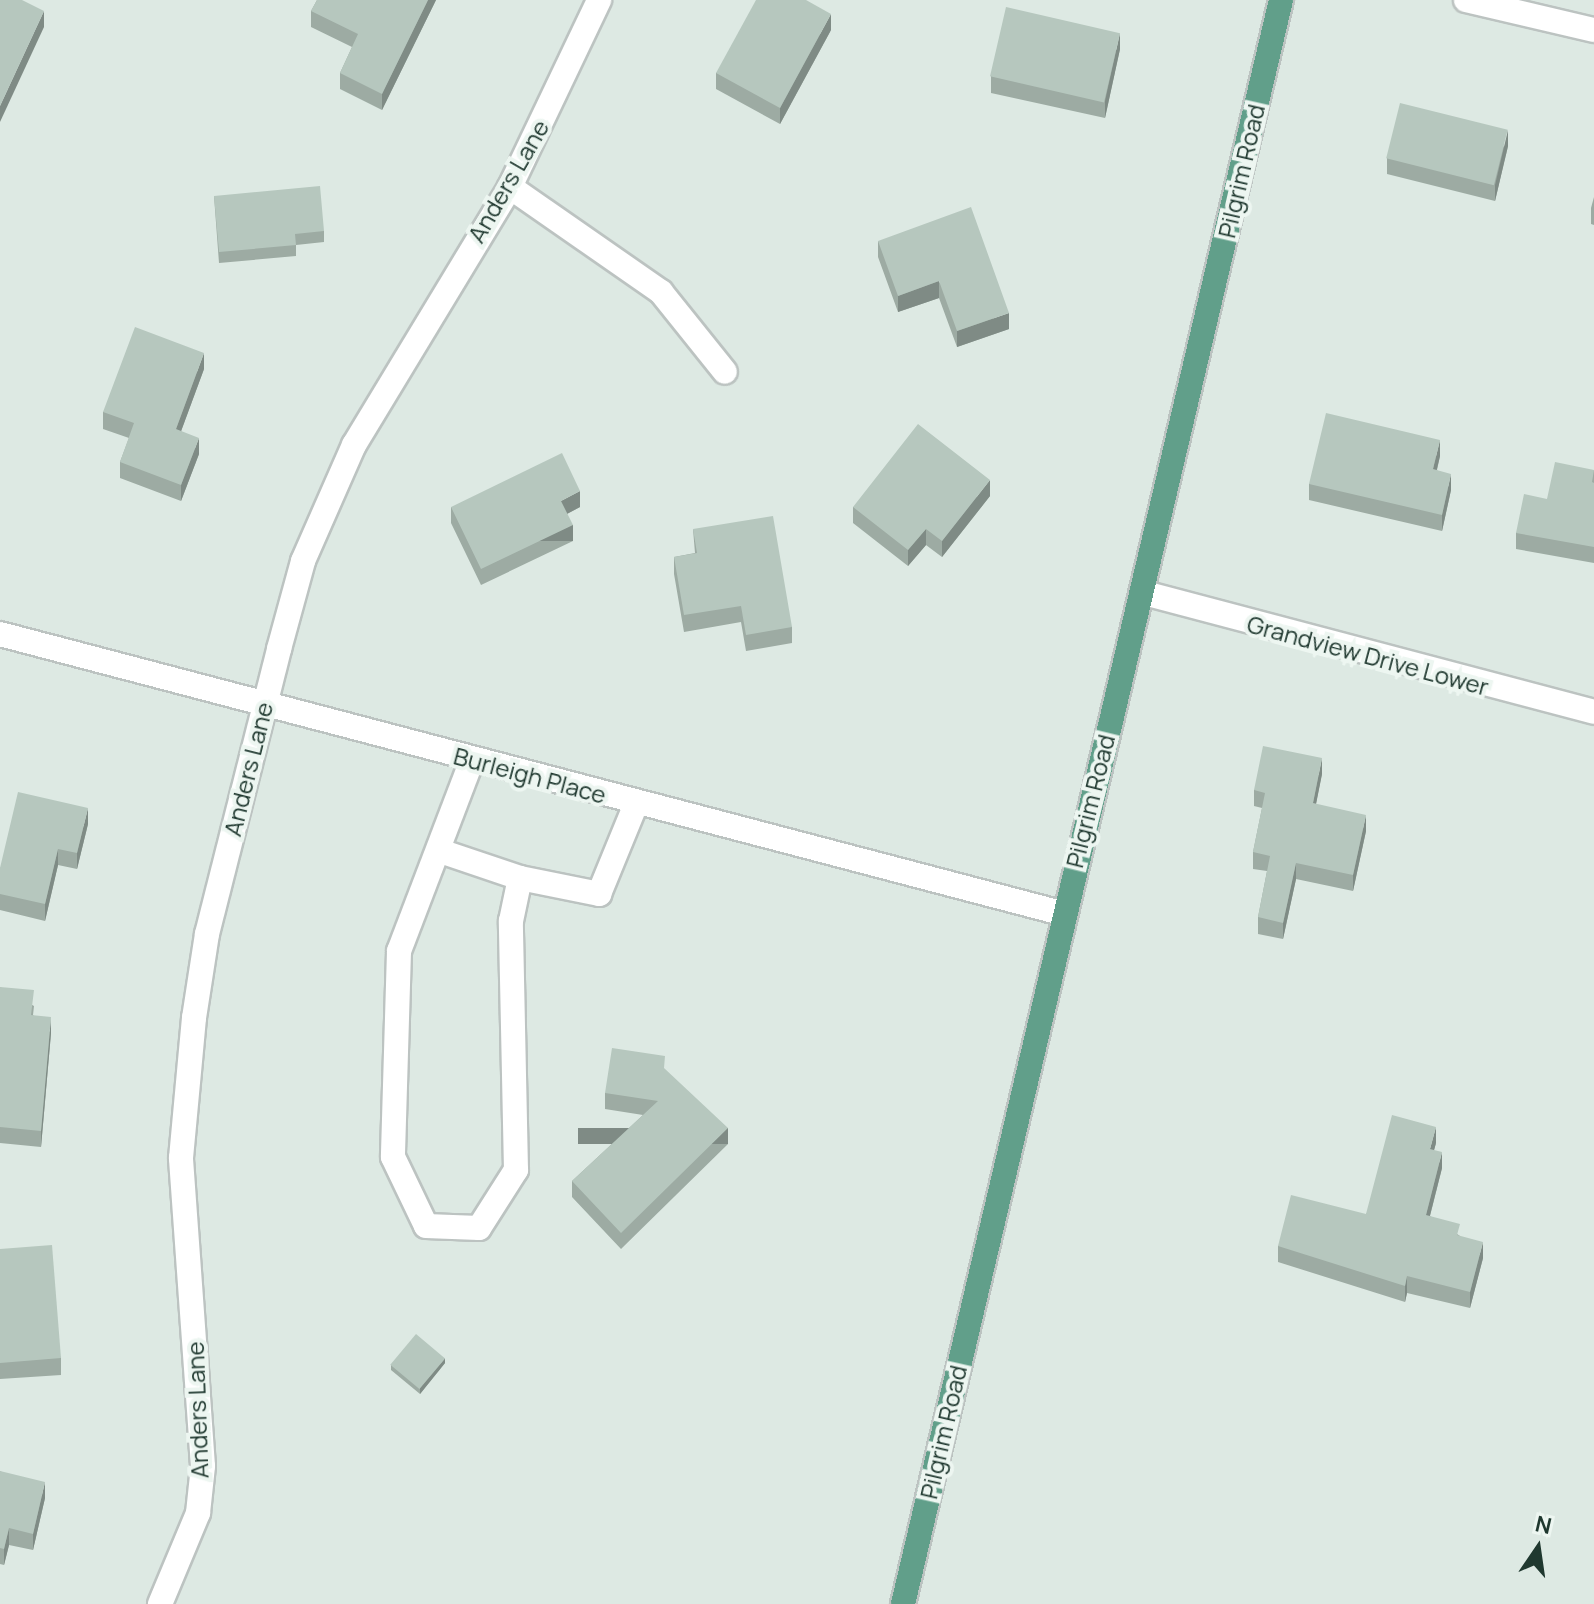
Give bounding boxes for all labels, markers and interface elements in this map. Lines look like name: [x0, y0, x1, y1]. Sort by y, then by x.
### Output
street label: Pilgrim Road: [1212, 101, 1270, 241]
street label: Anders Lane: [461, 114, 555, 248]
street label: Grandview Drive Lower: [1244, 609, 1492, 701]
street label: Anders Lane: [217, 699, 279, 839]
street label: Pilgrim Road: [1060, 731, 1120, 871]
street label: Burleigh Place: [451, 741, 609, 809]
street label: Anders Lane: [180, 1341, 214, 1479]
street label: Pilgrim Road: [914, 1362, 972, 1502]
north arrow: [1498, 1508, 1578, 1588]
text: N: [1532, 1508, 1554, 1541]

